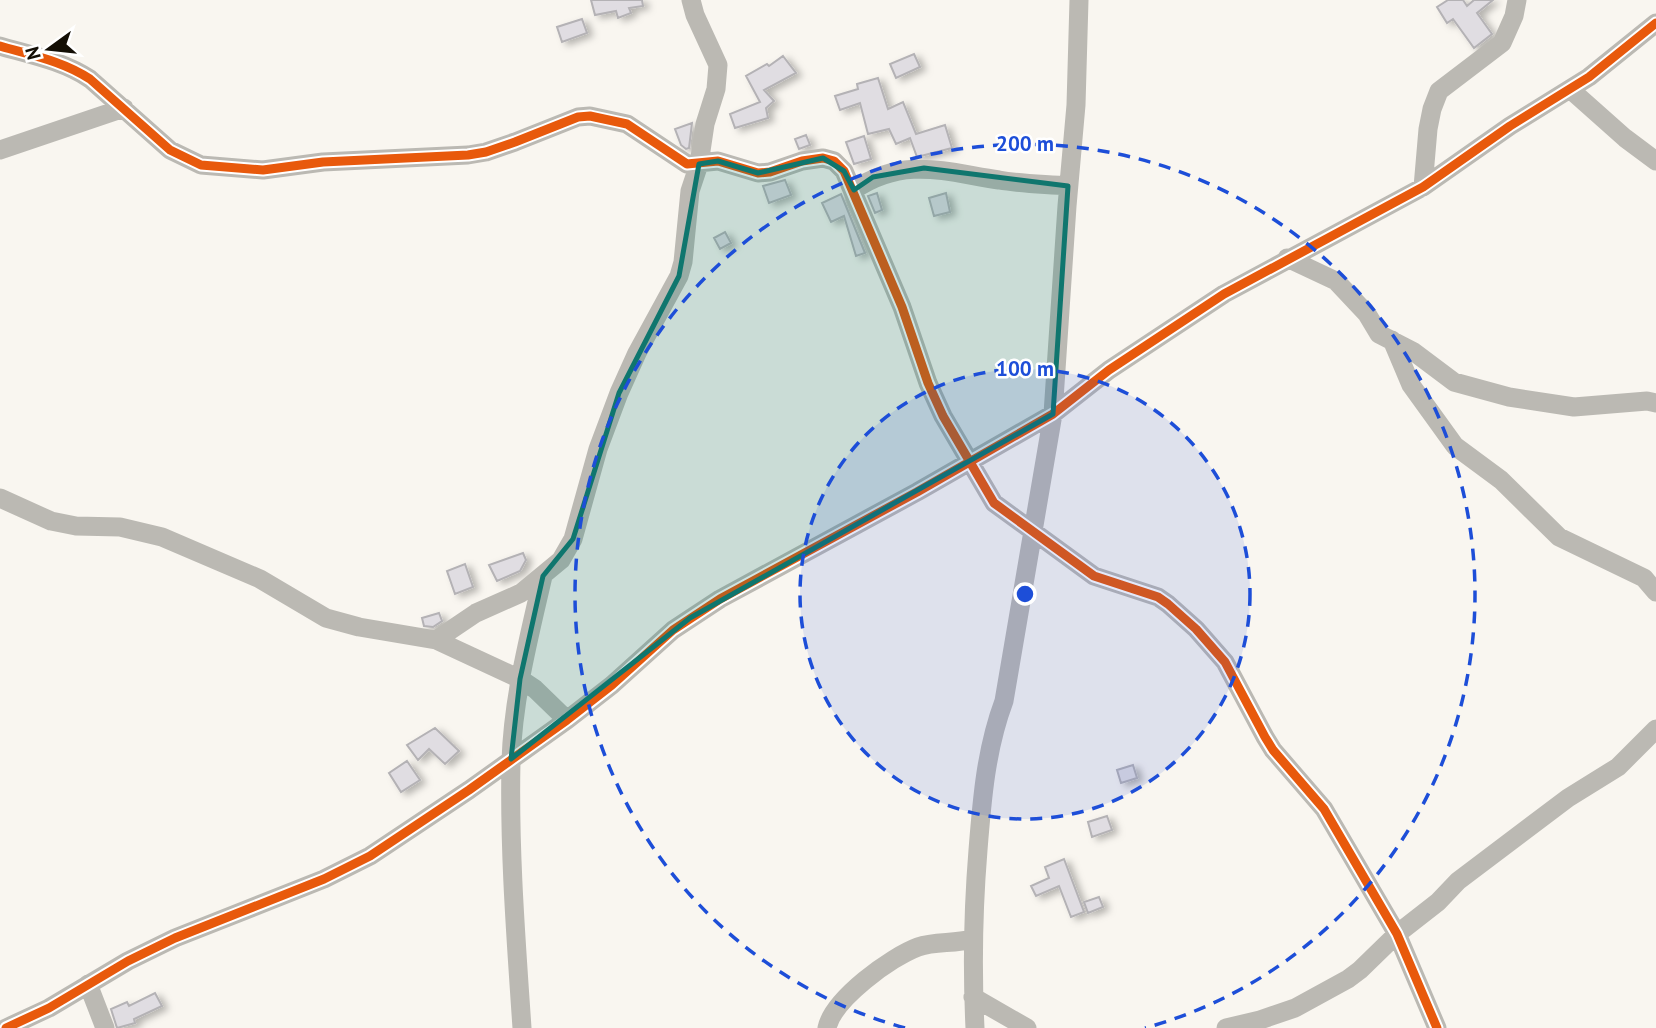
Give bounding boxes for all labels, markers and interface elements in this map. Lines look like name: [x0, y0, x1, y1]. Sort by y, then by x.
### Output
north arrow: [14, 14, 84, 84]
text: N: [19, 44, 46, 63]
text: 200 m: [996, 130, 1054, 157]
text: 100 m: [996, 355, 1054, 382]
centre of rings: [1013, 582, 1037, 606]

